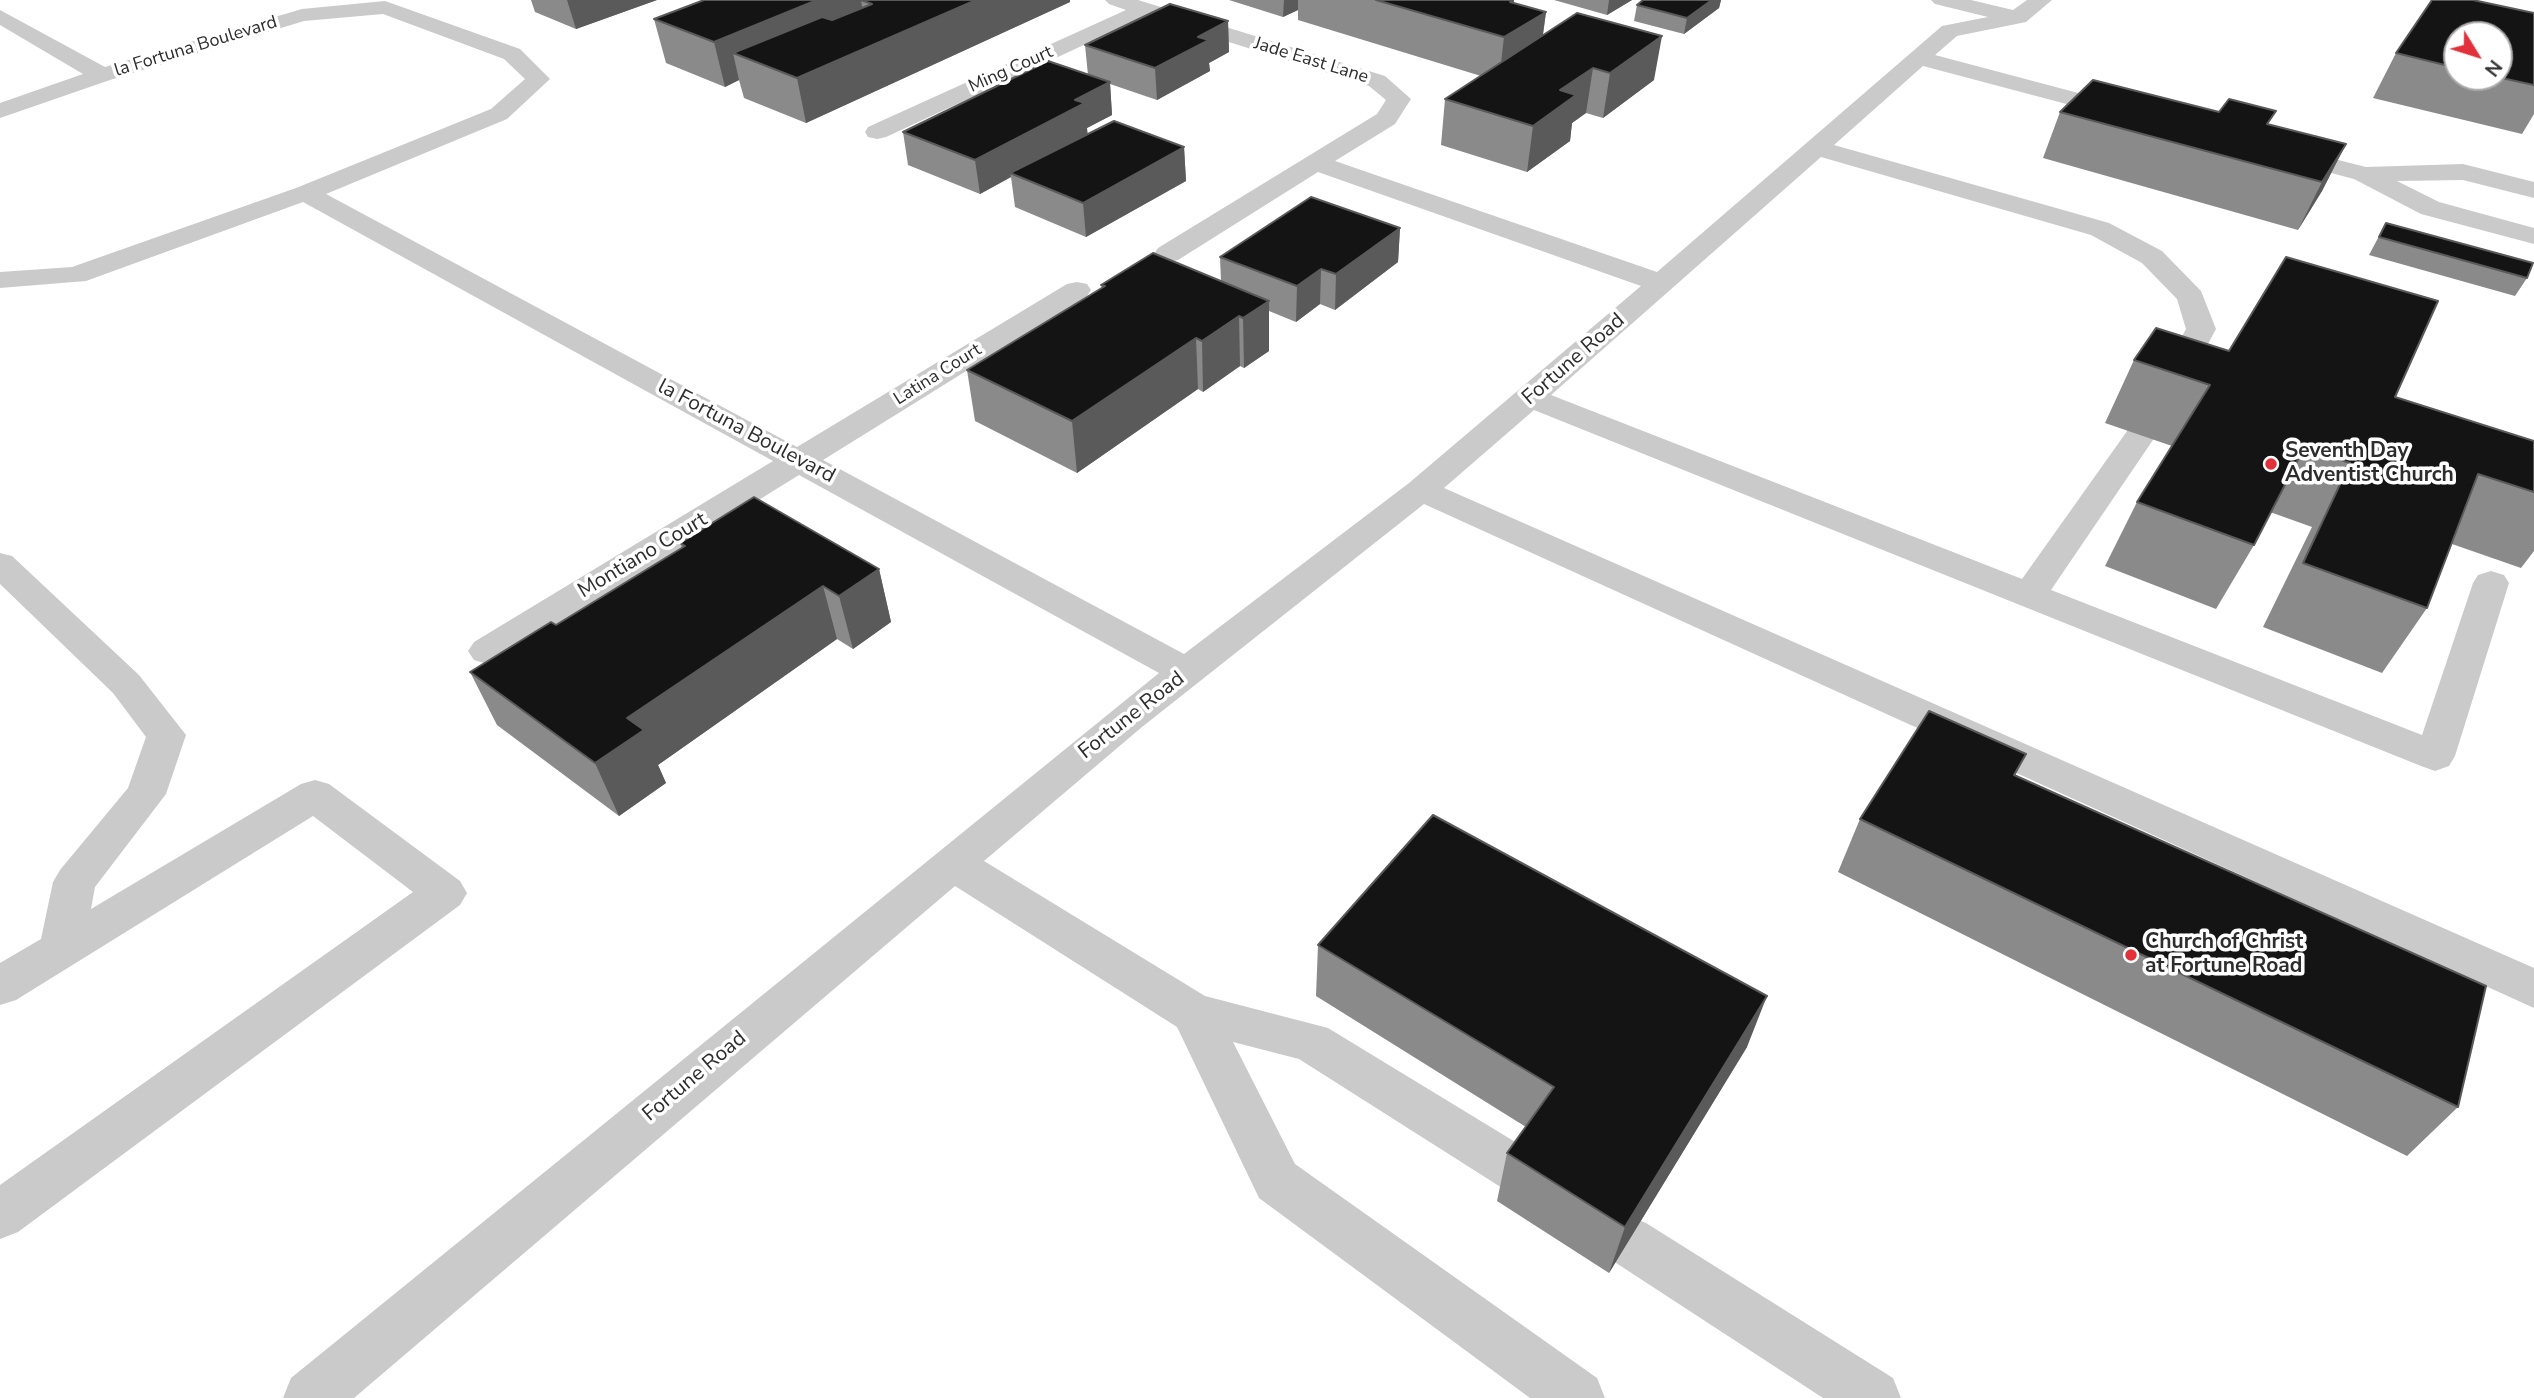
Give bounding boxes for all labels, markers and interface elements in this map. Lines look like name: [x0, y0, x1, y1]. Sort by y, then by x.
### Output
street label: la Fortuna Boulevard: [112, 12, 280, 82]
north arrow: [2443, 21, 2513, 91]
street label: Jade East Lane: [1251, 33, 1371, 89]
street label: Ming Court: [966, 42, 1056, 98]
text: N: [2478, 54, 2508, 81]
street label: Fortune Road: [1518, 309, 1630, 411]
street label: Latina Court: [890, 340, 986, 410]
street label: la Fortuna Boulevard: [653, 375, 839, 489]
place label: Seventh Day Adventist Church: [2285, 439, 2454, 489]
marker: Seventh Day Adventist Church: [2263, 456, 2279, 472]
street label: Montiano Court: [574, 508, 712, 604]
street label: Fortune Road: [1074, 667, 1190, 765]
place label: Church of Christ at Fortune Road: [2145, 930, 2303, 980]
marker: Church of Christ at Fortune Road: [2123, 947, 2139, 963]
street label: Fortune Road: [638, 1026, 752, 1128]

